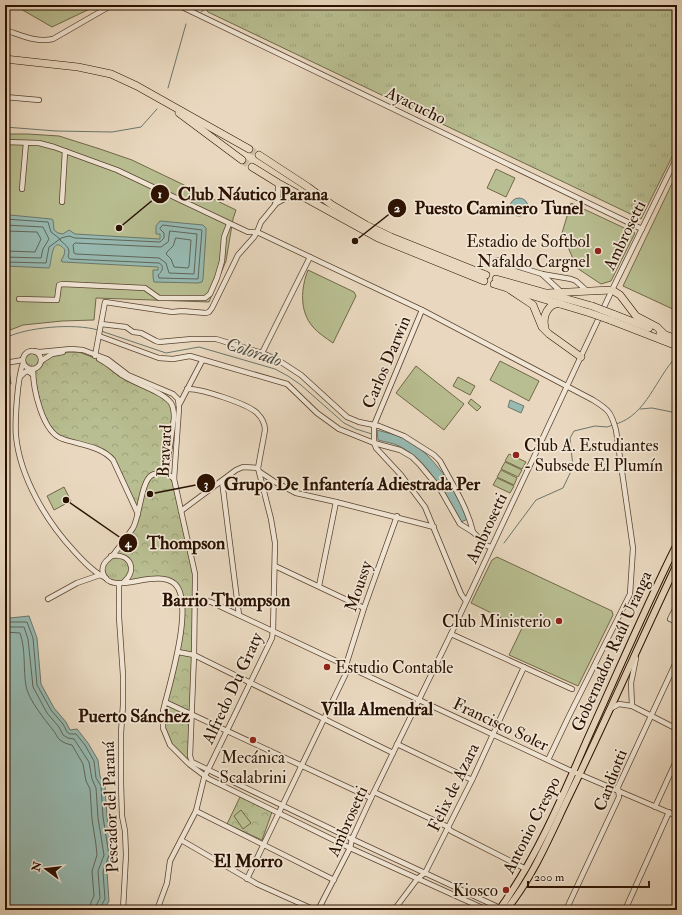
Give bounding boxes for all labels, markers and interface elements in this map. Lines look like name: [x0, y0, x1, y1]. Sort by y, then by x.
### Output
street label: Ayacucho: [381, 81, 449, 130]
callout: Club Náutico Parana: [150, 179, 336, 209]
text: Club Náutico Parana: [178, 183, 329, 206]
text: 1: [158, 187, 162, 202]
callout: Puesto Caminero Tunel: [387, 193, 592, 223]
street label: Ambrosetti: [598, 196, 651, 274]
text: Puesto Caminero Tunel: [414, 197, 584, 220]
text: 2: [394, 201, 400, 216]
place label: Estadio de Softbol Nafaldo Cargnel: [466, 231, 591, 272]
marker: Estadio de Softbol Nafaldo Cargnel: [593, 246, 603, 256]
street label: Carlos Darwin: [358, 313, 415, 412]
water label: Colorado: [223, 333, 285, 372]
street label: Bravard: [153, 423, 176, 478]
place label: Club A. Estudiantes - Subsede El Plumín: [524, 435, 663, 476]
marker: Club A. Estudiantes - Subsede El Plumín: [511, 450, 521, 460]
callout: Grupo De Infantería Adiestrada Per: [196, 468, 488, 498]
text: Grupo De Infantería Adiestrada Per: [224, 473, 481, 496]
text: 3: [204, 477, 209, 492]
street label: Ambrosetti: [461, 489, 512, 568]
callout: Thompson: [118, 528, 233, 558]
text: Thompson: [146, 532, 226, 555]
text: 4: [124, 536, 133, 551]
street label: Moussy: [340, 558, 378, 615]
street label: Gobernador Raúl Uranga: [567, 567, 657, 735]
district label: Barrio Thompson: [162, 589, 291, 612]
place label: Club Ministerio: [442, 611, 551, 632]
marker: Club Ministerio: [554, 616, 564, 626]
street label: Alfredo Du Graty: [197, 628, 269, 749]
place label: Estudio Contable: [335, 657, 453, 678]
marker: Estudio Contable: [322, 662, 332, 672]
street label: Francisco Soler: [450, 693, 553, 756]
district label: Villa Almendral: [320, 698, 433, 721]
district label: Puerto Sánchez: [78, 705, 190, 728]
marker: Mecánica Scalabrini: [248, 735, 258, 745]
street label: Felix de Azara: [423, 739, 484, 835]
street label: Pescador del Paraná: [98, 740, 123, 873]
street label: Candiotti: [589, 746, 632, 814]
place label: Mecánica Scalabrini: [219, 747, 287, 788]
street label: Antonio Crespo: [497, 773, 566, 879]
street label: Ambrosetti: [322, 782, 373, 861]
north arrow: [26, 849, 66, 889]
district label: El Morro: [213, 850, 283, 873]
text: N: [29, 859, 45, 874]
scale bar: [528, 863, 649, 889]
text: 200 m: [534, 870, 565, 885]
place label: Kiosco: [453, 880, 498, 901]
marker: Kiosco: [501, 885, 511, 895]

